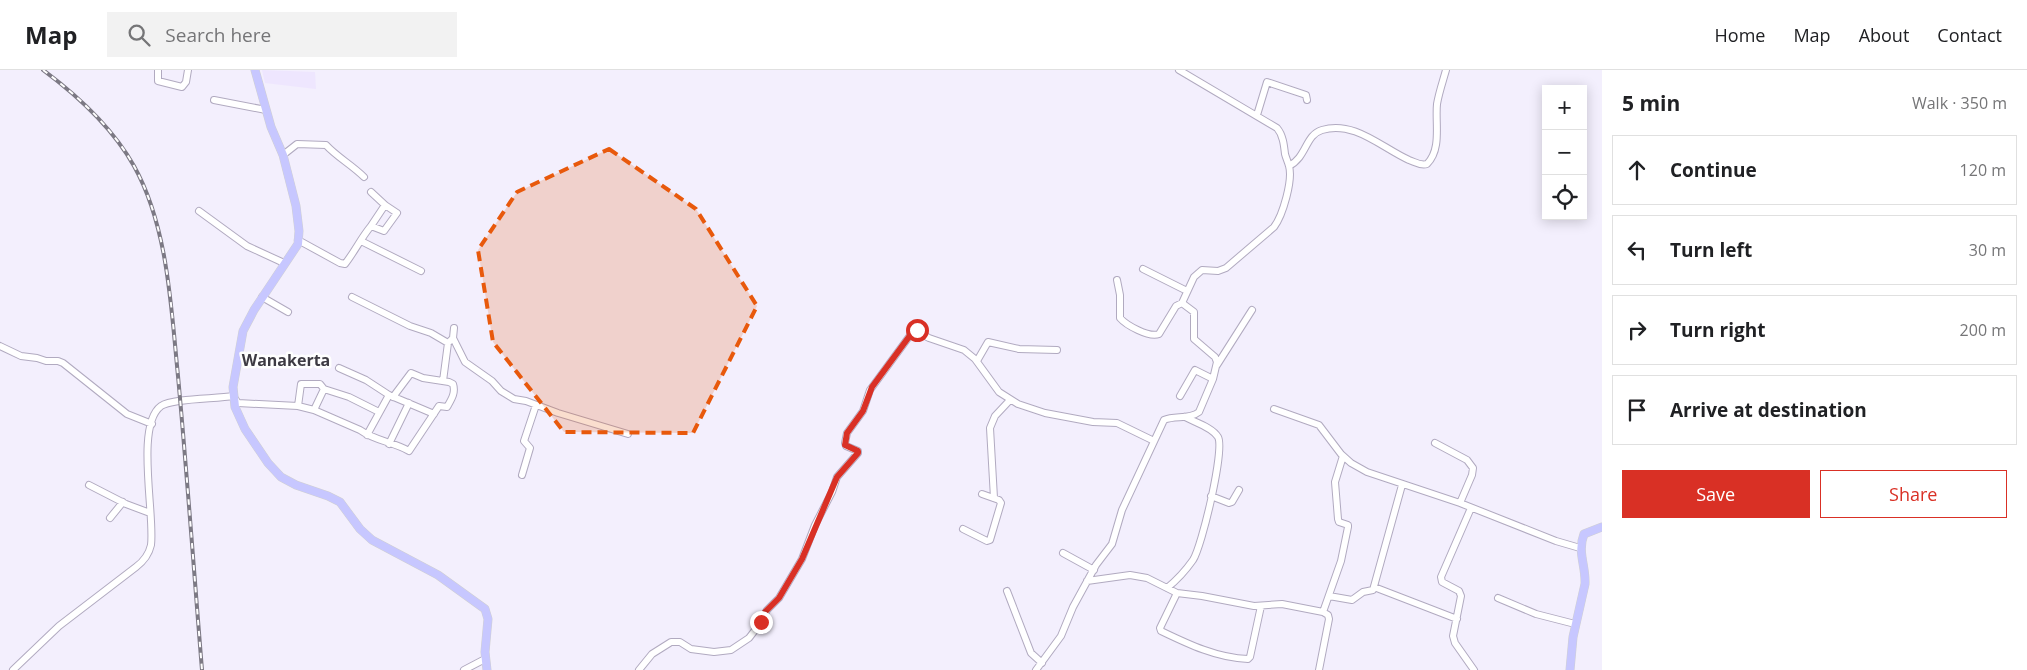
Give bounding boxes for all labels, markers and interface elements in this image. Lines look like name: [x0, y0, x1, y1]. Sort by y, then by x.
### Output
search box: [107, 12, 457, 57]
text: Map: [25, 18, 77, 51]
icon: search: [125, 21, 153, 49]
text: Search here: [165, 22, 271, 48]
text: Home: [1715, 23, 1765, 47]
text: Map: [1793, 23, 1831, 47]
text: About: [1859, 23, 1909, 47]
text: Contact: [1937, 23, 2002, 47]
map controls: [1542, 85, 1587, 220]
button: +: [1542, 85, 1587, 130]
text: 5 min: [1622, 89, 1680, 117]
text: Walk · 350 m: [1912, 92, 2007, 114]
button: −: [1542, 130, 1587, 175]
icon: ahead: [1623, 156, 1651, 184]
text: Continue: [1670, 157, 1757, 183]
text: 120 m: [1960, 159, 2006, 181]
button: locate: [1542, 175, 1587, 220]
icon: left: [1623, 236, 1651, 264]
text: Turn left: [1670, 237, 1752, 263]
text: 30 m: [1969, 239, 2006, 261]
icon: right: [1623, 316, 1651, 344]
text: Turn right: [1670, 317, 1765, 343]
route start: [906, 319, 929, 342]
text: 200 m: [1960, 319, 2006, 341]
district label: Wanakerta: [242, 349, 330, 371]
icon: arrive: [1623, 396, 1651, 424]
text: Arrive at destination: [1670, 397, 1867, 423]
button: Save: [1622, 470, 1810, 518]
button: Share: [1820, 470, 2007, 518]
route end: [750, 611, 773, 634]

